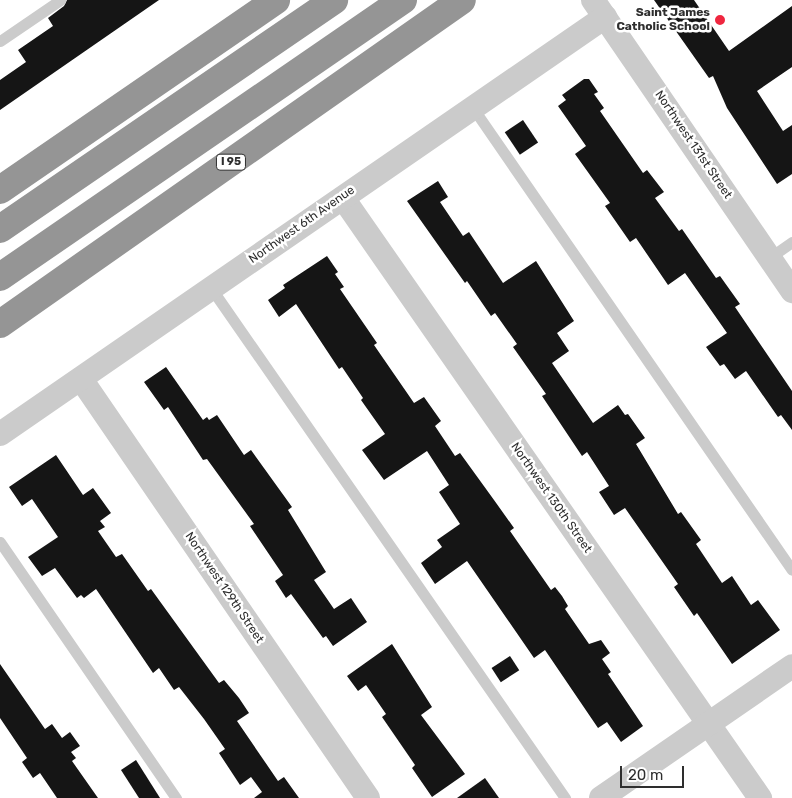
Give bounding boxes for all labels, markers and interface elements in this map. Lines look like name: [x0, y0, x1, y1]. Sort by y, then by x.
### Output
place label: Saint James Catholic School: [616, 6, 710, 34]
marker: Saint James Catholic School: [714, 14, 726, 26]
street label: Northwest 131st Street: [651, 88, 735, 202]
road number: I 95: [215, 154, 247, 170]
street label: Northwest 6th Avenue: [246, 183, 358, 267]
street label: Northwest 130th Street: [507, 440, 595, 556]
street label: Northwest 129th Street: [182, 530, 266, 646]
scale bar: [622, 756, 686, 788]
text: 20 m: [628, 766, 663, 784]

